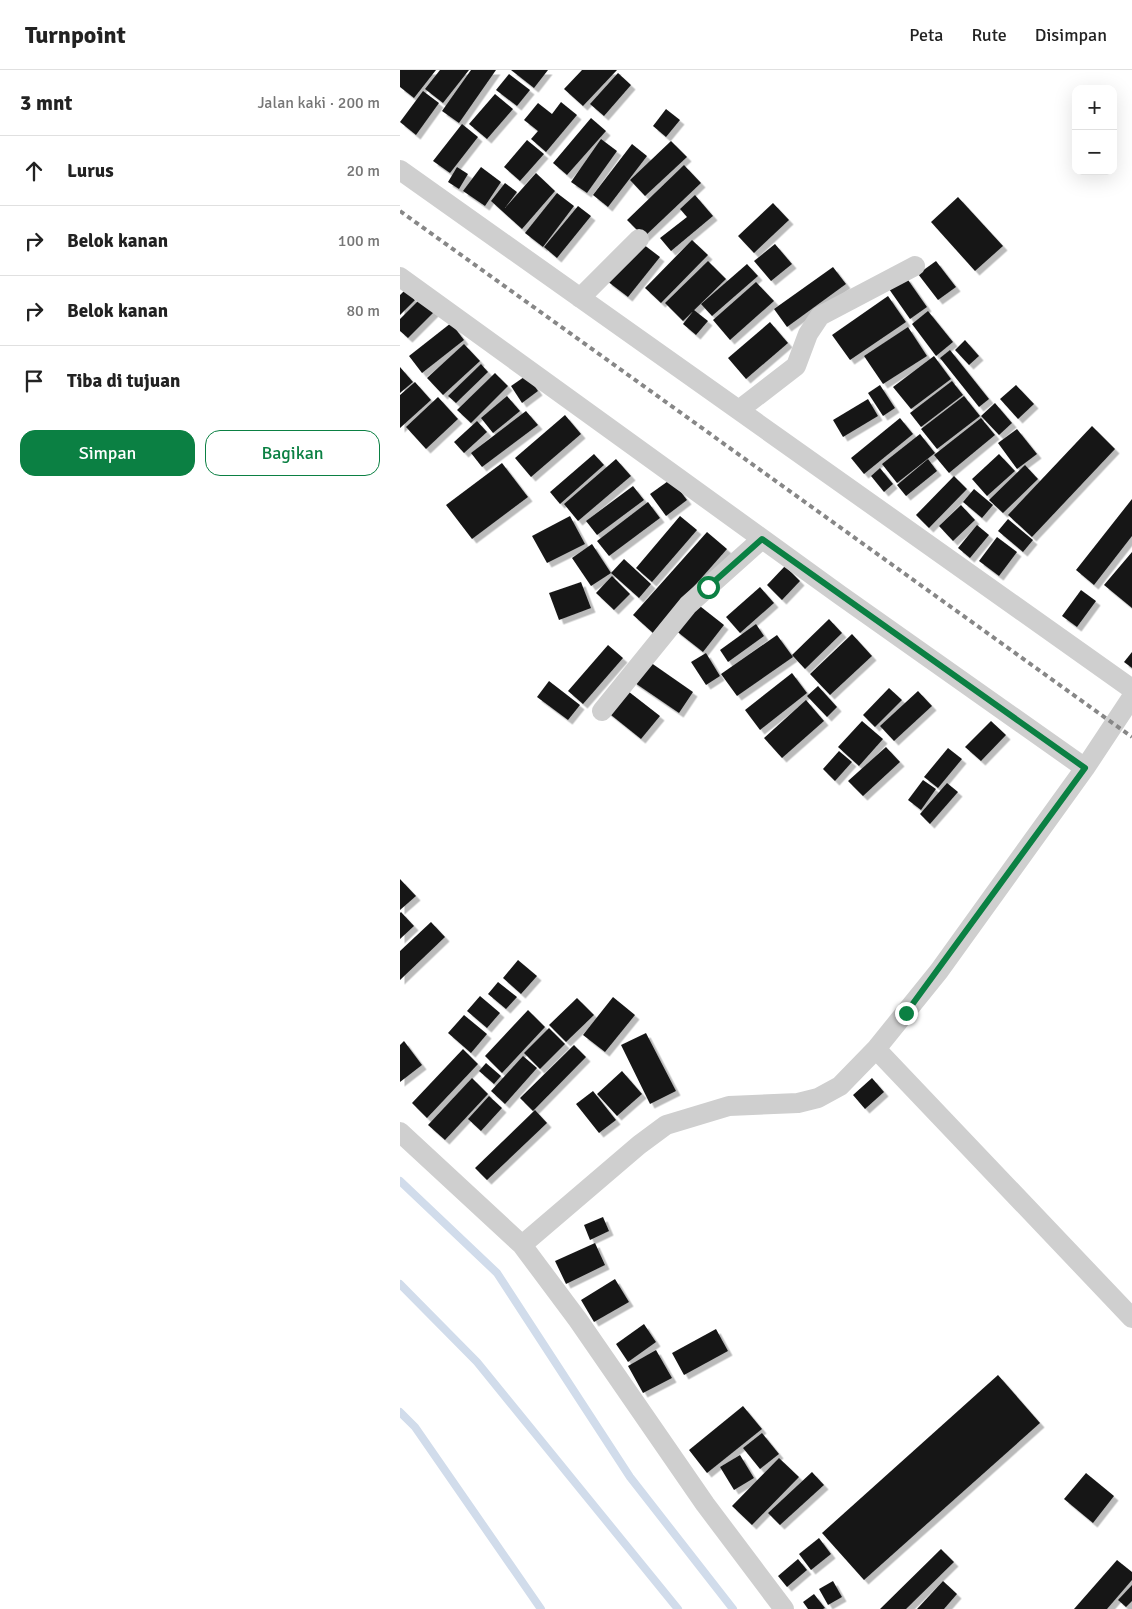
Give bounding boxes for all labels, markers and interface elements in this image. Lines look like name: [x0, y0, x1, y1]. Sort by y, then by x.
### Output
text: Turnpoint: [25, 20, 126, 50]
text: Peta: [909, 24, 943, 46]
text: Rute: [971, 24, 1007, 46]
text: Disimpan: [1035, 24, 1107, 46]
map controls: [1072, 85, 1117, 175]
button: +: [1072, 85, 1117, 130]
text: 3 mnt: [20, 90, 72, 116]
text: Jalan kaki · 200 m: [258, 93, 380, 113]
button: −: [1072, 130, 1117, 175]
icon: ahead: [20, 157, 48, 185]
text: Lurus: [67, 159, 114, 183]
text: 20 m: [346, 161, 380, 181]
icon: right: [20, 227, 48, 255]
text: Belok kanan: [67, 229, 168, 253]
text: 100 m: [338, 231, 380, 251]
icon: right: [20, 297, 48, 325]
text: Belok kanan: [67, 299, 168, 323]
text: 80 m: [346, 301, 380, 321]
icon: arrive: [20, 367, 48, 395]
text: Tiba di tujuan: [67, 369, 180, 393]
button: Simpan: [20, 430, 195, 476]
button: Bagikan: [205, 430, 380, 476]
route start: [697, 576, 720, 599]
route end: [895, 1002, 918, 1025]

